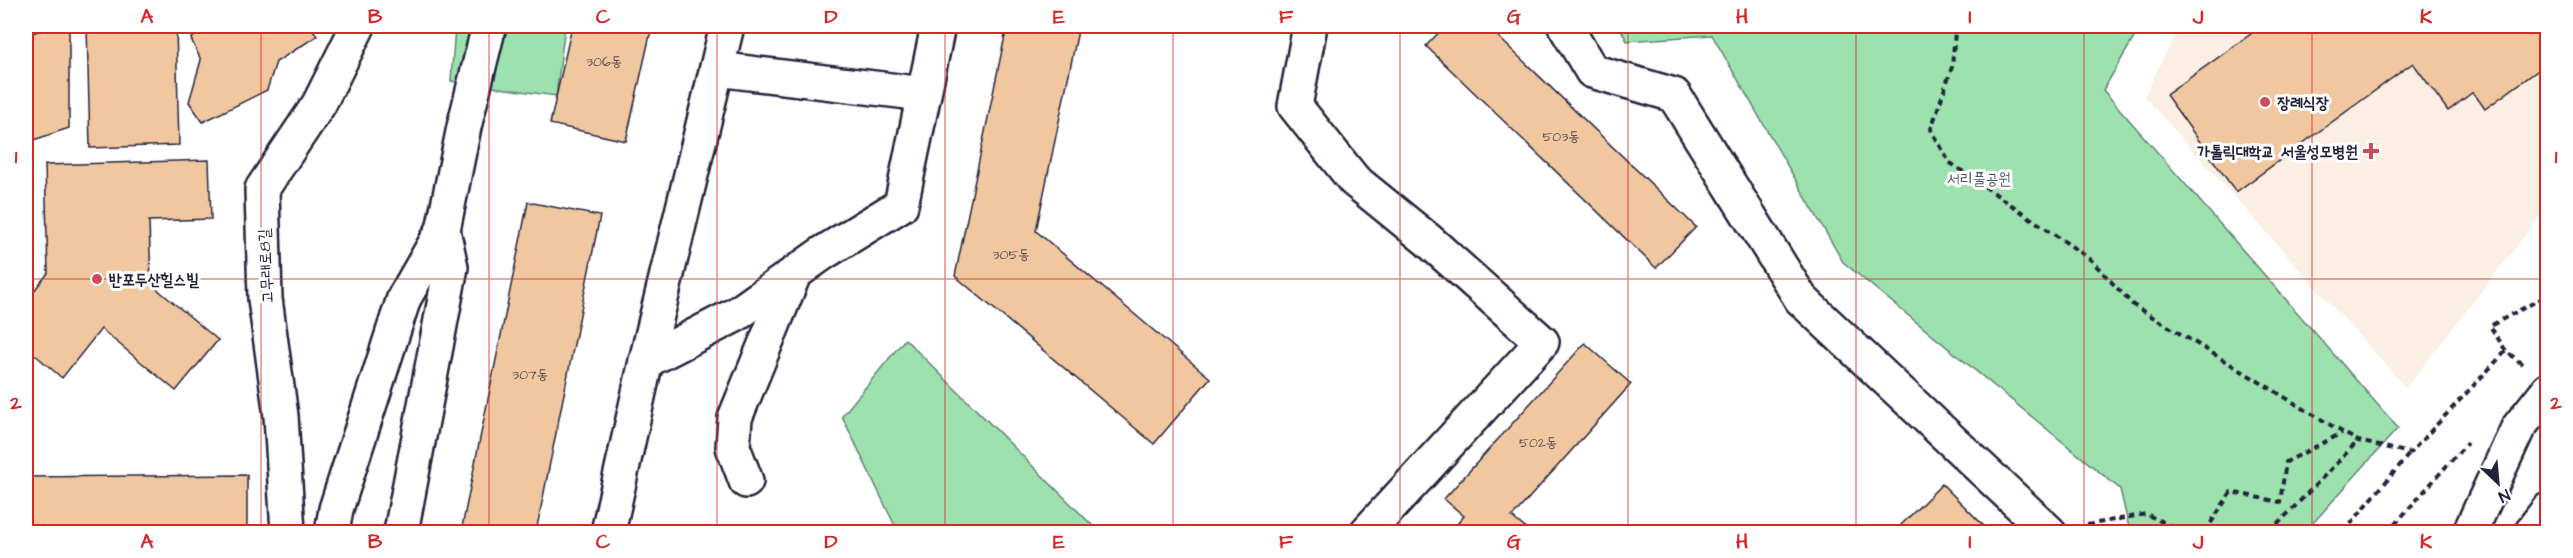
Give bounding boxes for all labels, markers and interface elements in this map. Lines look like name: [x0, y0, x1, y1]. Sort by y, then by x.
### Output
text: A: [141, 3, 154, 31]
text: B: [368, 3, 383, 31]
text: C: [596, 3, 611, 31]
text: D: [825, 3, 838, 31]
text: E: [1053, 3, 1065, 31]
text: F: [1279, 3, 1294, 31]
text: G: [1507, 3, 1521, 31]
text: H: [1736, 3, 1748, 31]
text: I: [1968, 3, 1972, 31]
text: J: [2192, 3, 2204, 31]
text: K: [2420, 3, 2433, 31]
house number: 306동: [586, 52, 622, 72]
place label: 장례식장: [2277, 92, 2329, 114]
marker: 장례식장: [2258, 95, 2272, 109]
house number: 503동: [1542, 127, 1580, 147]
place label: 가톨릭대학교 서울성모병원: [2197, 141, 2358, 163]
marker: 가톨릭대학교 서울성모병원: [2362, 142, 2380, 160]
text: 1: [15, 143, 18, 171]
text: 1: [2555, 143, 2558, 171]
park label: 서리풀공원: [1947, 168, 2011, 190]
street label: 고무래로8길: [253, 228, 279, 304]
house number: 305동: [992, 245, 1030, 265]
place label: 반포두산힐스빌: [109, 269, 199, 291]
marker: 반포두산힐스빌: [90, 272, 104, 286]
house number: 307동: [512, 365, 548, 385]
text: 2: [9, 389, 22, 417]
text: 2: [2549, 389, 2562, 417]
house number: 502동: [1519, 433, 1557, 453]
north arrow: [2468, 453, 2528, 513]
text: N: [2495, 483, 2513, 508]
text: A: [141, 528, 154, 556]
text: B: [368, 528, 383, 556]
text: C: [596, 528, 611, 556]
text: D: [825, 528, 838, 556]
text: E: [1053, 528, 1065, 556]
text: F: [1279, 528, 1294, 556]
text: G: [1507, 528, 1521, 556]
text: H: [1736, 528, 1748, 556]
text: I: [1968, 528, 1972, 556]
text: J: [2192, 528, 2204, 556]
text: K: [2420, 528, 2433, 556]

